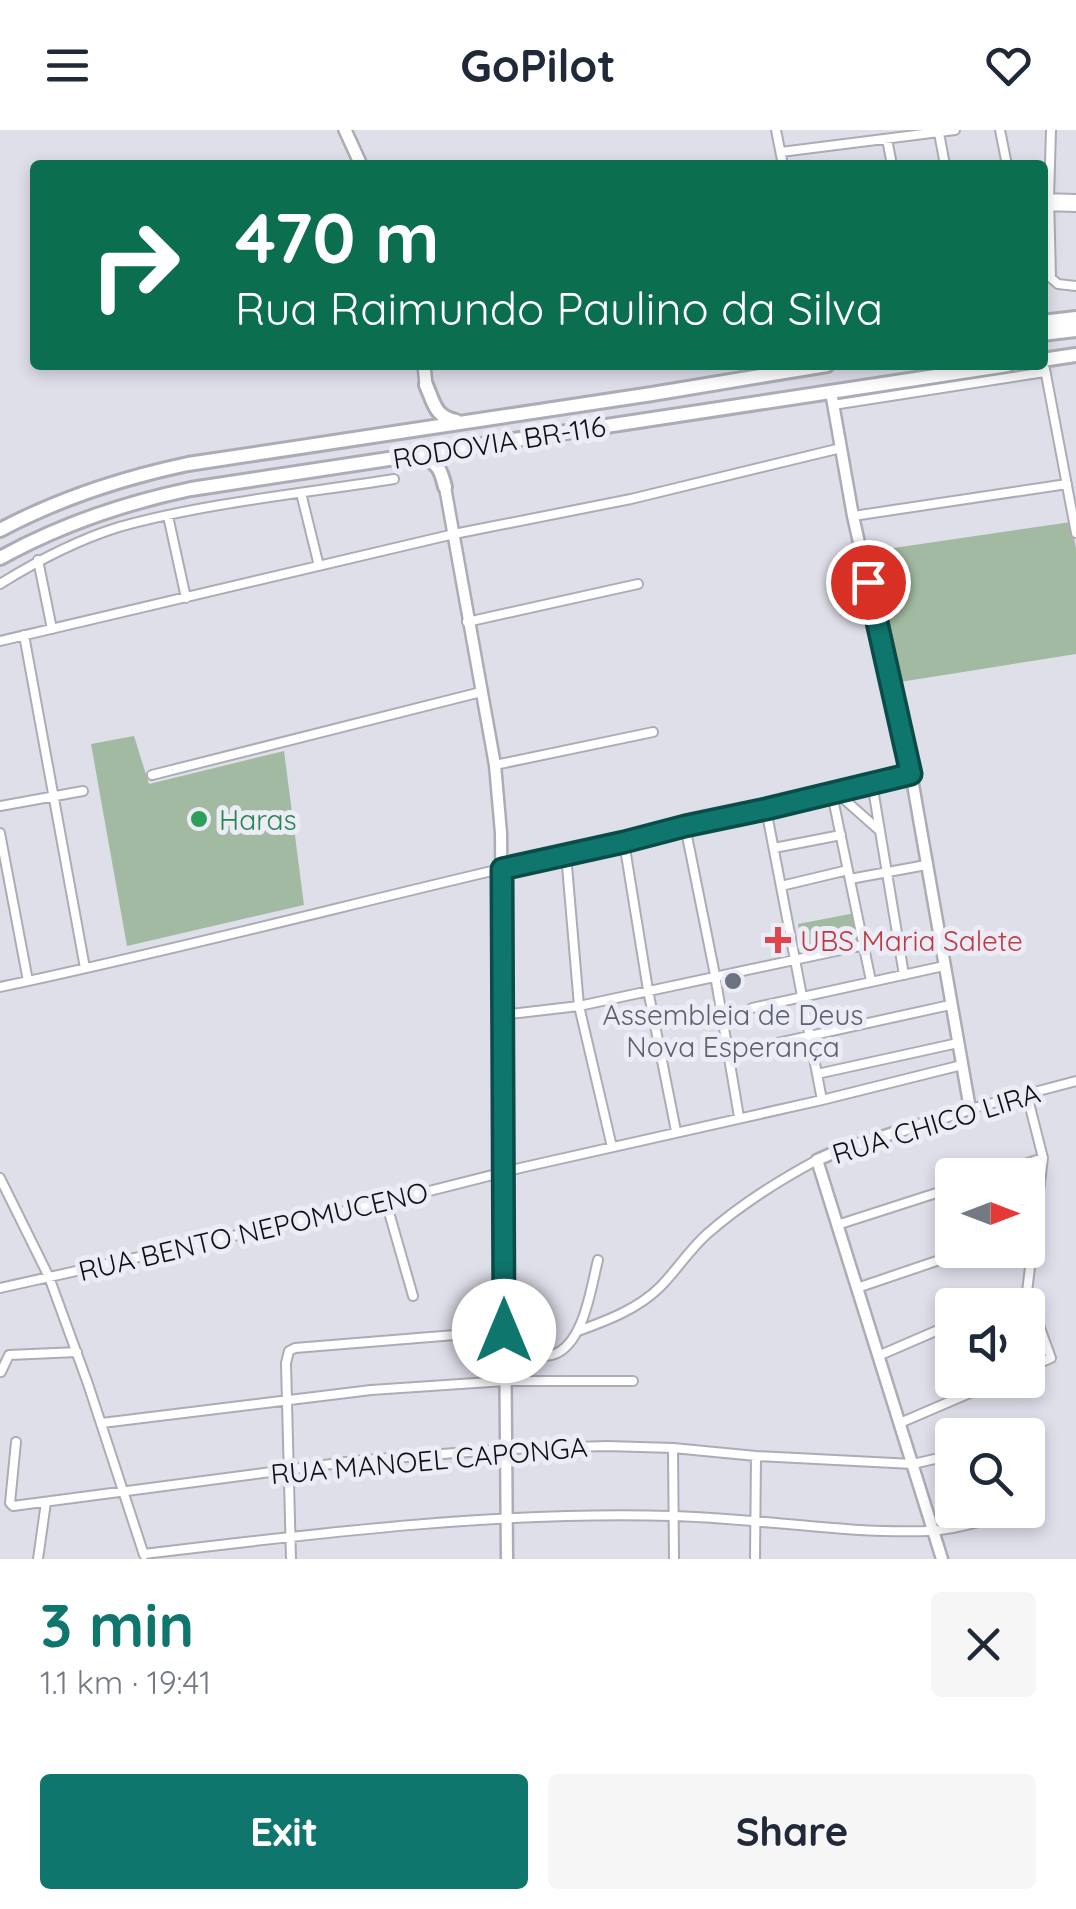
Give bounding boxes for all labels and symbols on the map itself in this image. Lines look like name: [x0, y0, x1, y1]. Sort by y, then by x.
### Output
street label: RODOVIA BR-116: [390, 408, 608, 476]
pin: [826, 540, 911, 625]
place label: Haras: [219, 802, 297, 837]
marker: Haras: [188, 808, 210, 830]
place label: UBS Maria Salete: [800, 923, 1023, 958]
marker: UBS Maria Salete: [765, 927, 791, 953]
marker: Assembleia de Deus Nova Esperança: [722, 970, 744, 992]
place label: Assembleia de Deus Nova Esperança: [603, 997, 863, 1064]
street label: RUA CHICO LIRA: [828, 1075, 1044, 1171]
north arrow: [935, 1158, 1045, 1268]
street label: RUA BENTO NEPOMUCENO: [75, 1174, 431, 1288]
position arrow: [452, 1279, 556, 1383]
street label: RUA MANOEL CAPONGA: [269, 1429, 589, 1491]

